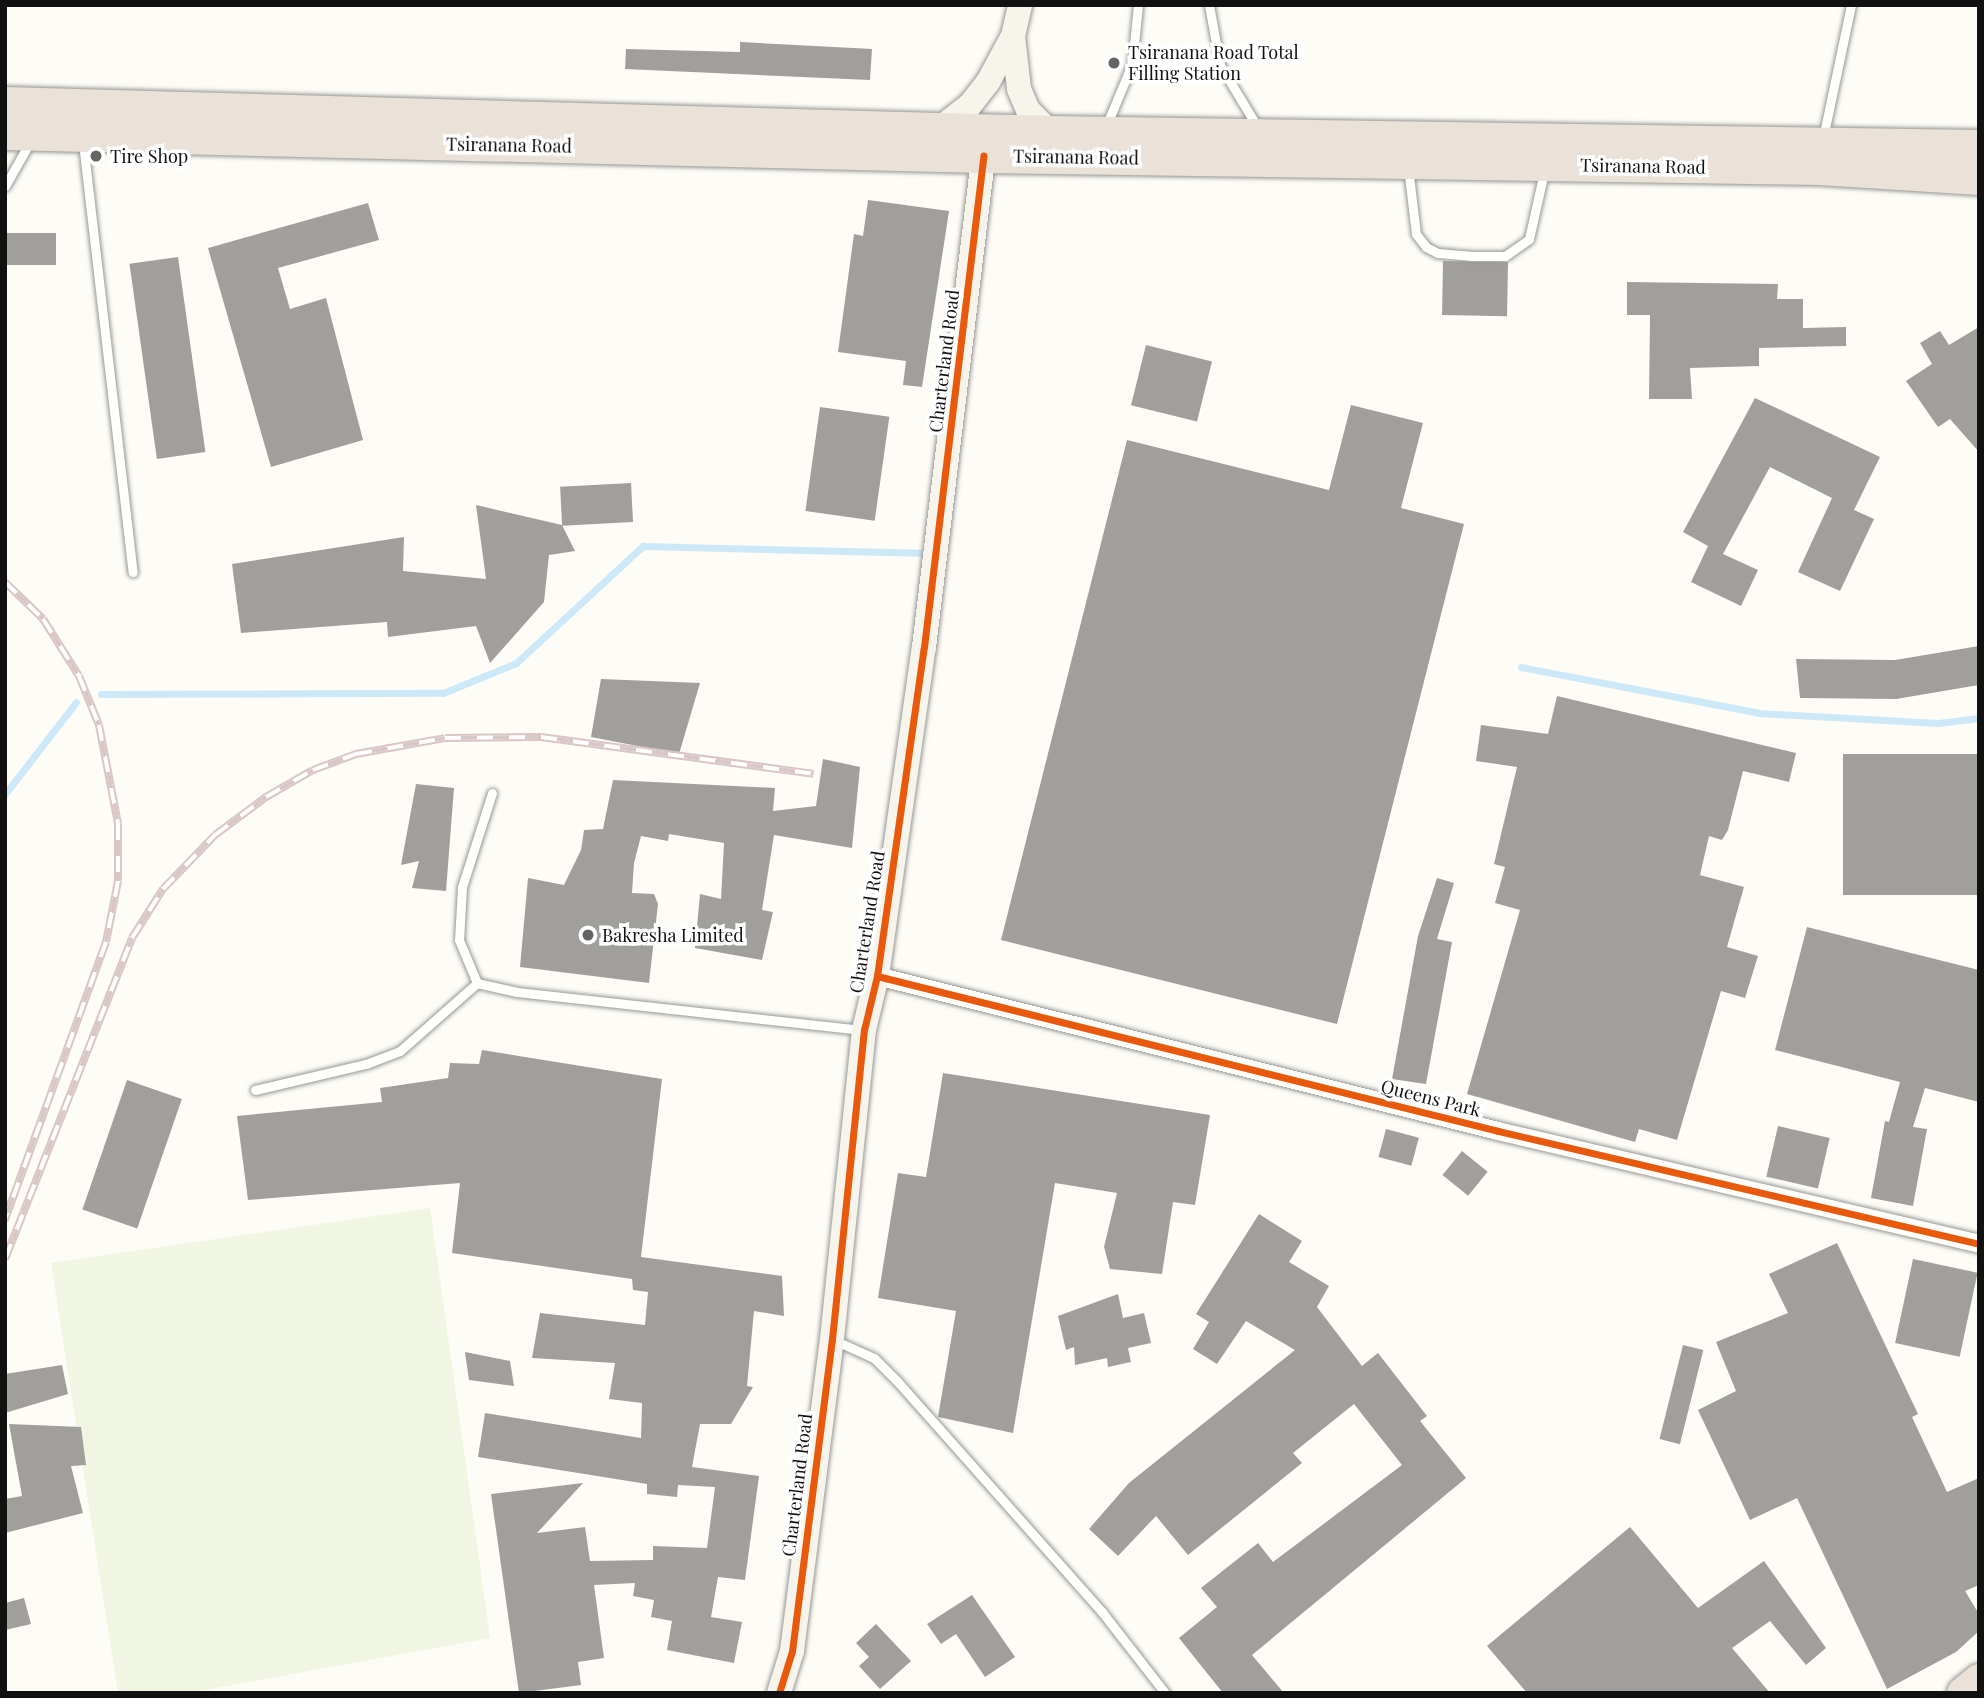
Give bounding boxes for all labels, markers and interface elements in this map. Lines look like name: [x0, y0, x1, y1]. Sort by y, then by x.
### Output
place label: Tsiranana Road Total Filling Station: [1128, 42, 1299, 84]
marker: Tsiranana Road Total Filling Station: [1106, 55, 1122, 71]
street label: Tsiranana Road: [446, 133, 572, 157]
place label: Tire Shop: [110, 145, 188, 167]
street label: Tsiranana Road: [1013, 145, 1139, 169]
marker: Tire Shop: [88, 148, 104, 164]
street label: Tsiranana Road: [1580, 154, 1706, 178]
street label: Charterland Road: [925, 288, 963, 434]
street label: Charterland Road: [845, 849, 889, 995]
place label: Bakresha Limited: [602, 924, 744, 946]
marker: Bakresha Limited: [580, 927, 596, 943]
street label: Queens Park: [1379, 1075, 1483, 1121]
street label: Charterland Road: [778, 1412, 816, 1558]

